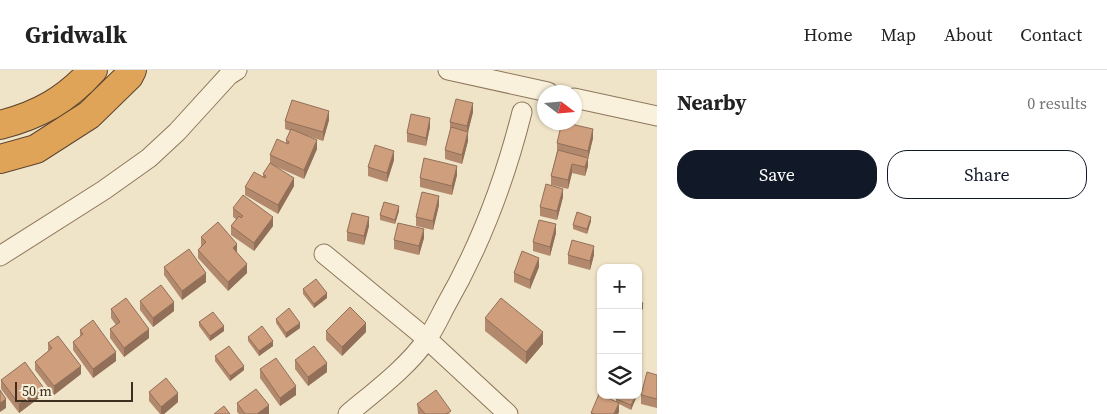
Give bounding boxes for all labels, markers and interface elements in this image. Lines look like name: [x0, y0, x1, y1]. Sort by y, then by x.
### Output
text: Gridwalk: [25, 18, 127, 51]
text: Home: [804, 22, 853, 47]
text: Map: [881, 22, 916, 47]
text: About: [944, 22, 992, 47]
text: Contact: [1020, 22, 1082, 47]
north arrow: [537, 85, 582, 130]
text: Nearby: [677, 88, 747, 117]
text: 0 results: [1027, 92, 1087, 114]
button: Save: [677, 150, 877, 199]
button: Share: [887, 150, 1087, 199]
map controls: [597, 264, 642, 399]
button: +: [597, 264, 642, 309]
button: −: [597, 309, 642, 354]
button: layers: [597, 354, 642, 399]
scale bar: [15, 379, 132, 402]
text: 50 m: [22, 381, 52, 401]

